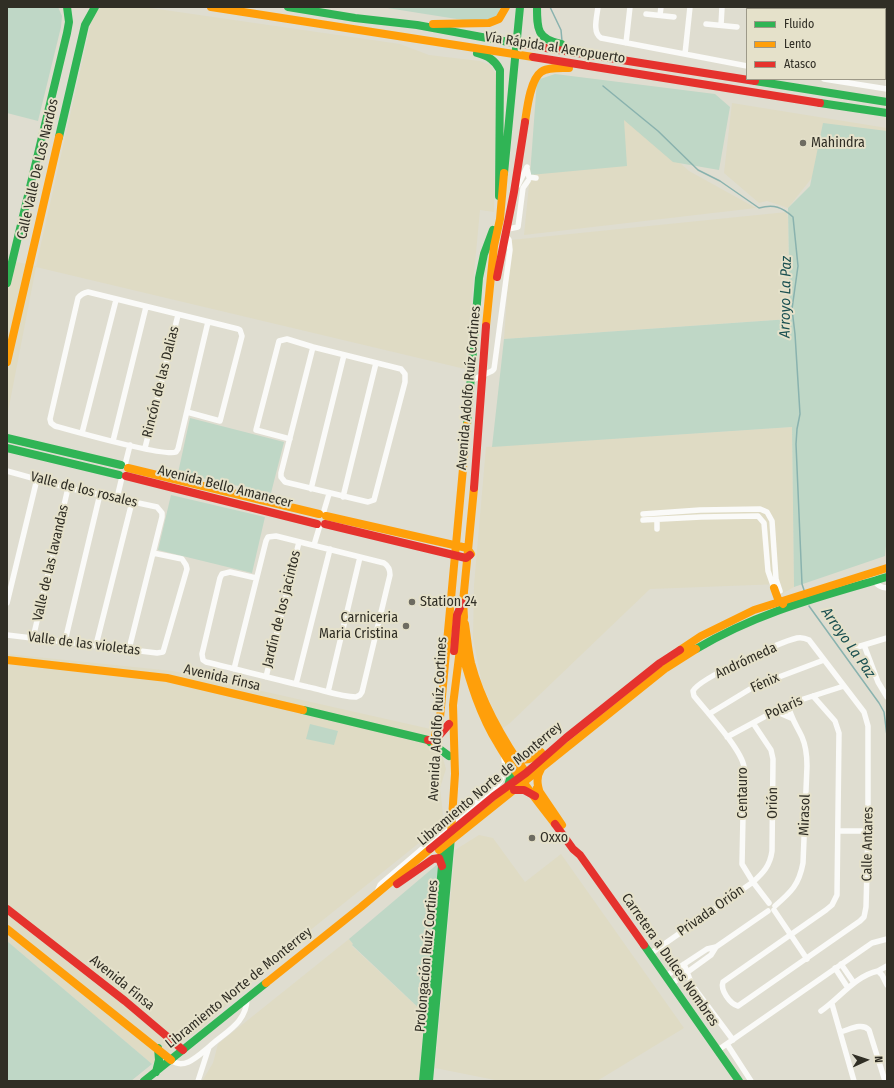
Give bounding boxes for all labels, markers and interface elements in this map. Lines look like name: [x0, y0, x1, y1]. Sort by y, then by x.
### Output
legend: [746, 8, 886, 80]
text: Fluido: [784, 17, 814, 31]
street label: Vía Rápida al Aeropuerto: [484, 29, 626, 67]
text: Lento: [784, 37, 811, 51]
text: Atasco: [784, 57, 816, 71]
street label: Calle Valle De Los Nardos: [14, 97, 62, 241]
place label: Mahindra: [811, 135, 865, 151]
marker: Mahindra: [798, 138, 808, 148]
water label: Arroyo La Paz: [776, 256, 796, 338]
street label: Avenida Adolfo Ruíz Cortines: [453, 305, 485, 471]
street label: Rincón de las Dalias: [139, 324, 183, 440]
street label: Avenida Bello Amanecer: [156, 462, 294, 512]
street label: Valle de los rosales: [29, 469, 139, 511]
street label: Valle de las lavandas: [29, 503, 73, 623]
street label: Jardín de los jacintos: [259, 549, 305, 669]
place label: Station 24: [420, 594, 477, 610]
marker: Station 24: [407, 597, 417, 607]
water label: Arroyo La Paz: [817, 604, 879, 682]
place label: Carniceria Maria Cristina: [319, 610, 398, 642]
marker: Carniceria Maria Cristina: [401, 621, 411, 631]
street label: Valle de las violetas: [27, 629, 141, 659]
street label: Avenida Adolfo Ruíz Cortines: [425, 636, 451, 802]
street label: Andrómeda: [712, 639, 780, 683]
street label: Avenida Finsa: [182, 661, 262, 695]
street label: Fénix: [748, 669, 782, 697]
street label: Polaris: [763, 692, 805, 724]
street label: Libramiento Norte de Monterrey: [414, 719, 566, 849]
street label: Centauro: [735, 767, 751, 819]
street label: Orión: [764, 787, 782, 819]
street label: Mirasol: [796, 794, 814, 836]
street label: Calle Antares: [859, 807, 877, 881]
place label: Oxxo: [540, 830, 568, 846]
marker: Oxxo: [527, 833, 537, 843]
street label: Prolongación Ruíz Cortines: [412, 879, 442, 1033]
street label: Privada Orión: [674, 882, 748, 940]
street label: Carretera a Dulces Nombres: [618, 890, 722, 1030]
street label: Libramiento Norte de Monterrey: [162, 924, 316, 1052]
street label: Avenida Finsa: [86, 952, 158, 1014]
north arrow: [846, 1040, 886, 1080]
text: N: [872, 1056, 885, 1063]

